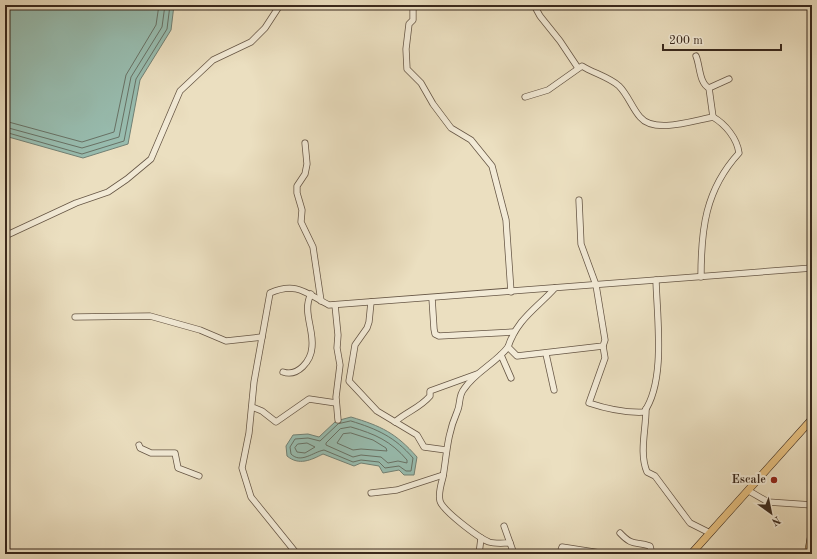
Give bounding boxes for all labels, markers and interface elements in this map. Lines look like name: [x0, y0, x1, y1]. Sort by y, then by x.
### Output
scale bar: [663, 26, 781, 52]
text: 200 m: [669, 35, 703, 47]
place label: Escale: [731, 474, 766, 486]
marker: Escale: [769, 475, 779, 485]
north arrow: [751, 493, 791, 533]
text: N: [769, 513, 782, 527]

